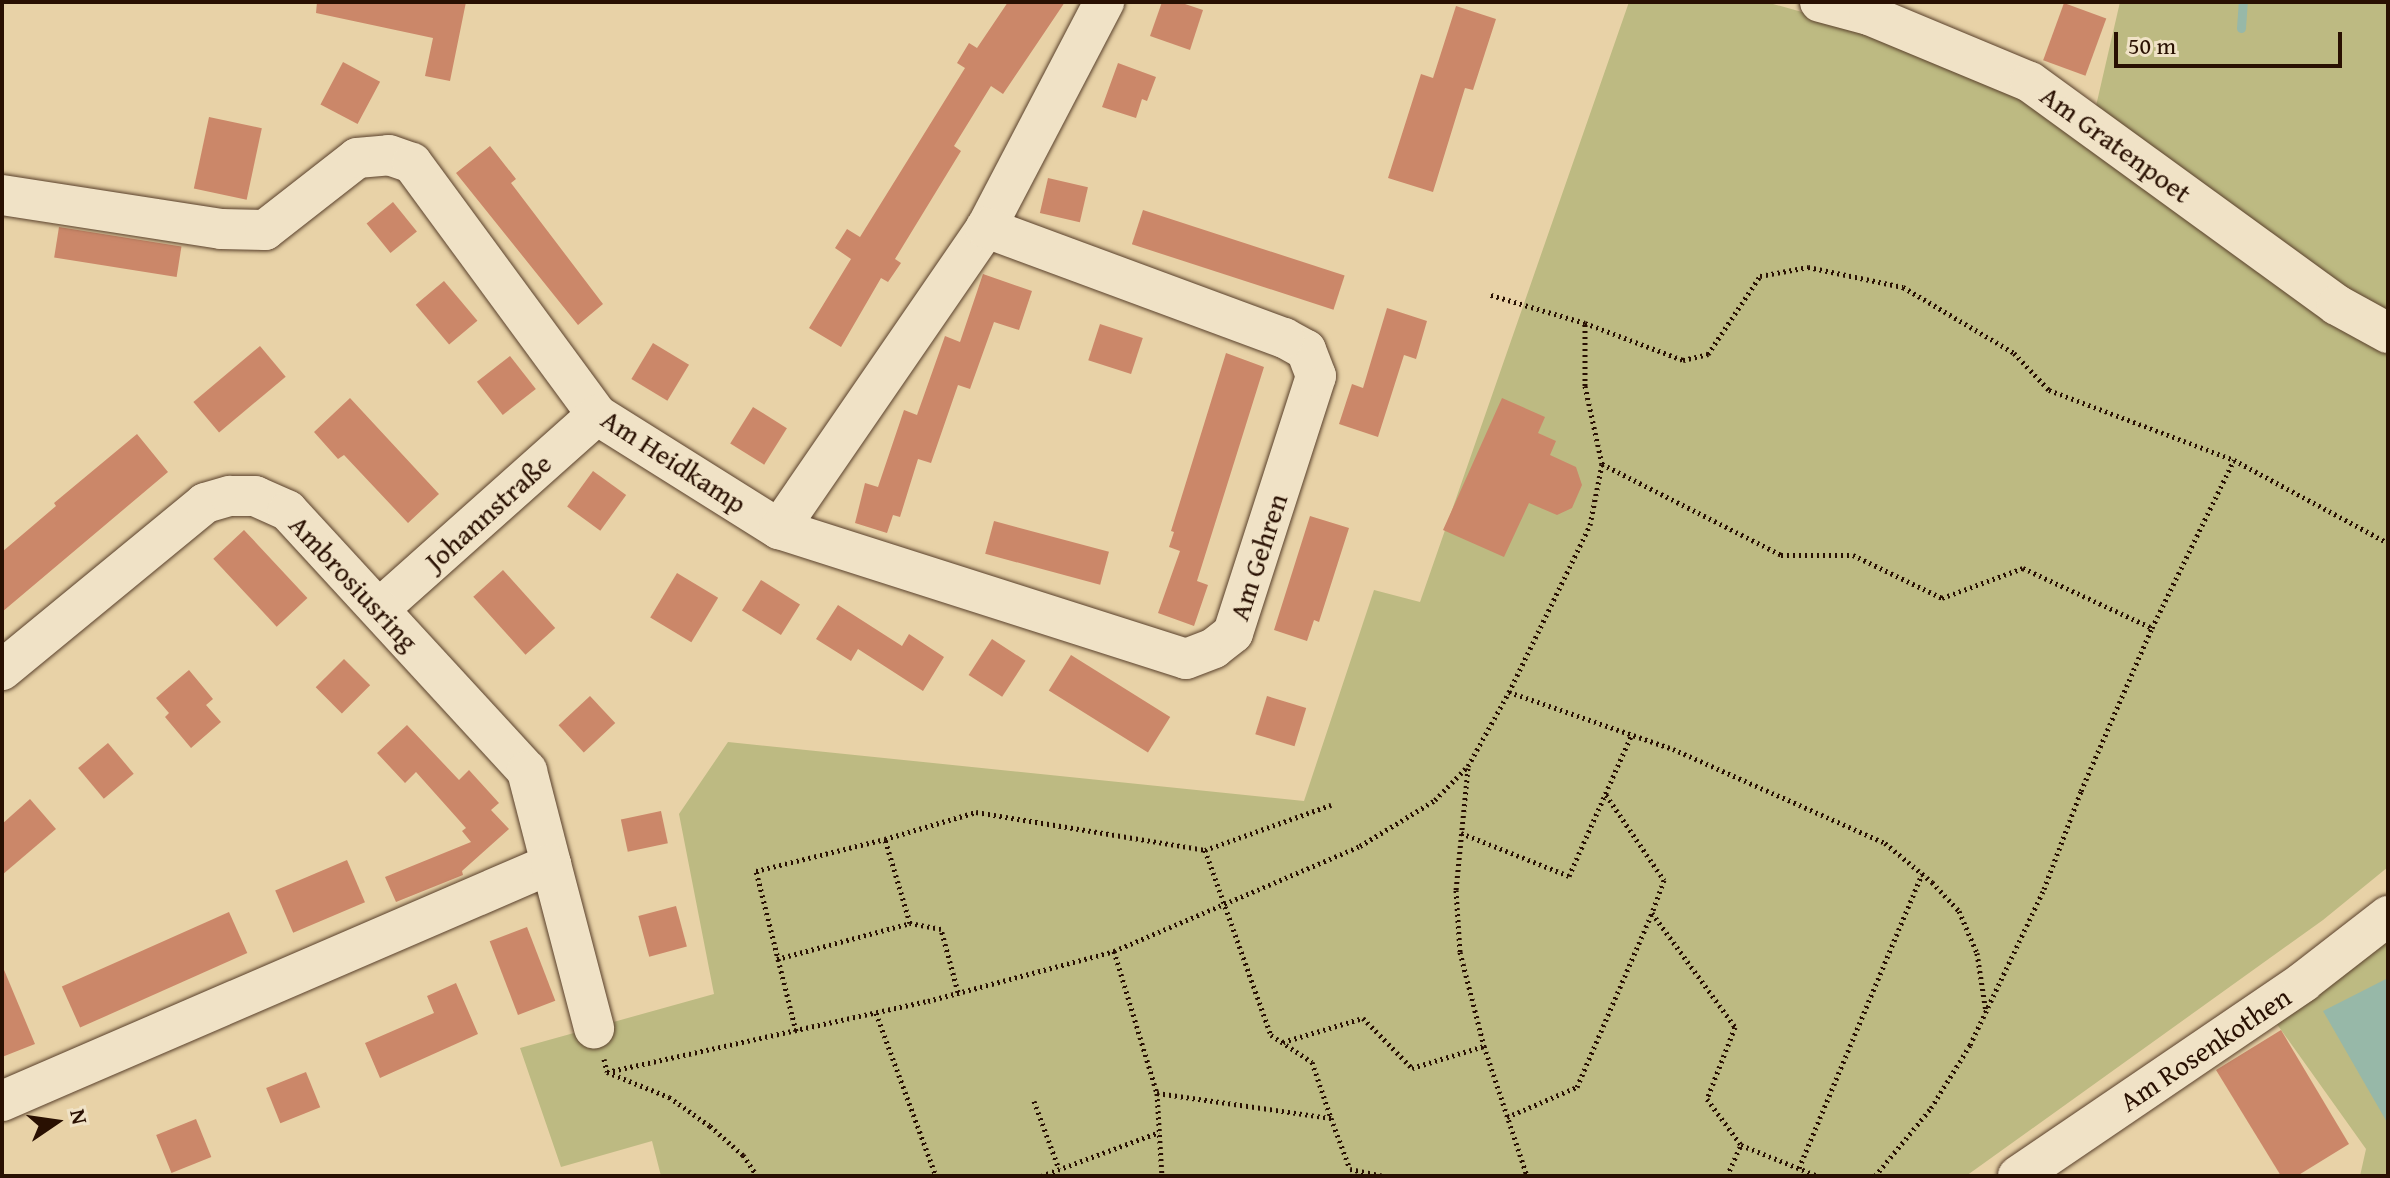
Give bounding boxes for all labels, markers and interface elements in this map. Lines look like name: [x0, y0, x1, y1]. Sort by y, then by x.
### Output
scale bar: [2118, 16, 2346, 66]
text: 50 m: [2128, 28, 2176, 63]
street label: Am Gratenpoet: [2034, 78, 2198, 210]
street label: Am Heidkamp: [595, 402, 753, 520]
street label: Johannstraße: [418, 446, 558, 578]
street label: Am Gehren: [1222, 489, 1294, 625]
street label: Ambrosiusring: [282, 508, 426, 658]
street label: Am Rosenkothen: [2113, 979, 2297, 1119]
north arrow: [16, 1082, 96, 1162]
text: N: [62, 1106, 97, 1127]

